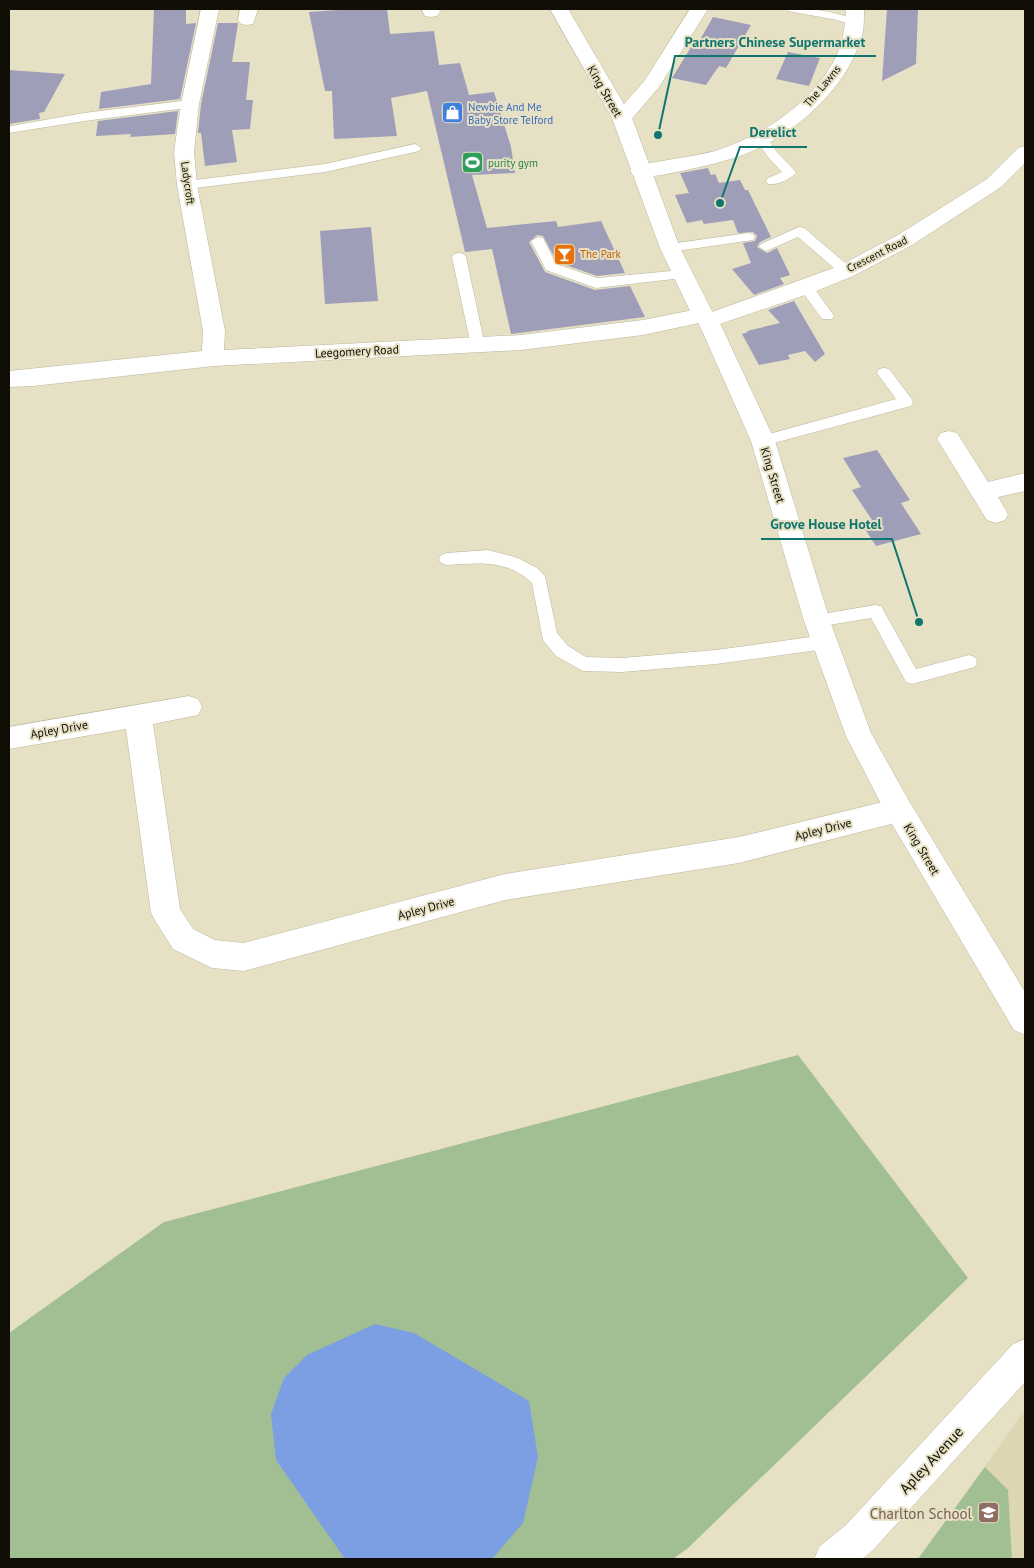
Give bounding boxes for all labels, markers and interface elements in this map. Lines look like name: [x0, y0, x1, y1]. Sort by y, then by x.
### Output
callout: Partners Chinese Supermarket: [675, 27, 876, 56]
text: Partners Chinese Supermarket: [685, 33, 865, 51]
street label: King Street: [584, 62, 626, 120]
street label: The Lawns: [800, 62, 844, 110]
place label: Newbie And Me Baby Store Telford: [468, 100, 553, 127]
shop icon: Newbie And Me Baby Store Telford: [440, 101, 464, 125]
callout: Derelict: [740, 118, 807, 147]
text: Derelict: [749, 123, 797, 141]
sports icon: purity gym: [460, 151, 484, 175]
place label: purity gym: [488, 156, 538, 170]
street label: Ladycroft: [178, 161, 198, 206]
street label: Crescent Road: [844, 233, 910, 275]
bar icon: The Park: [552, 242, 576, 266]
place label: The Park: [580, 247, 622, 261]
street label: Leegomery Road: [315, 341, 399, 361]
street label: King Street: [757, 445, 789, 505]
callout: Grove House Hotel: [761, 510, 892, 539]
text: Grove House Hotel: [770, 515, 883, 533]
street label: Apley Drive: [29, 717, 89, 741]
street label: Apley Drive: [793, 815, 853, 843]
street label: King Street: [901, 821, 943, 877]
street label: Apley Drive: [396, 893, 456, 923]
street label: Apley Avenue: [895, 1422, 967, 1498]
school or university icon: Charlton School: [976, 1501, 1000, 1525]
place label: Charlton School: [870, 1504, 973, 1523]

